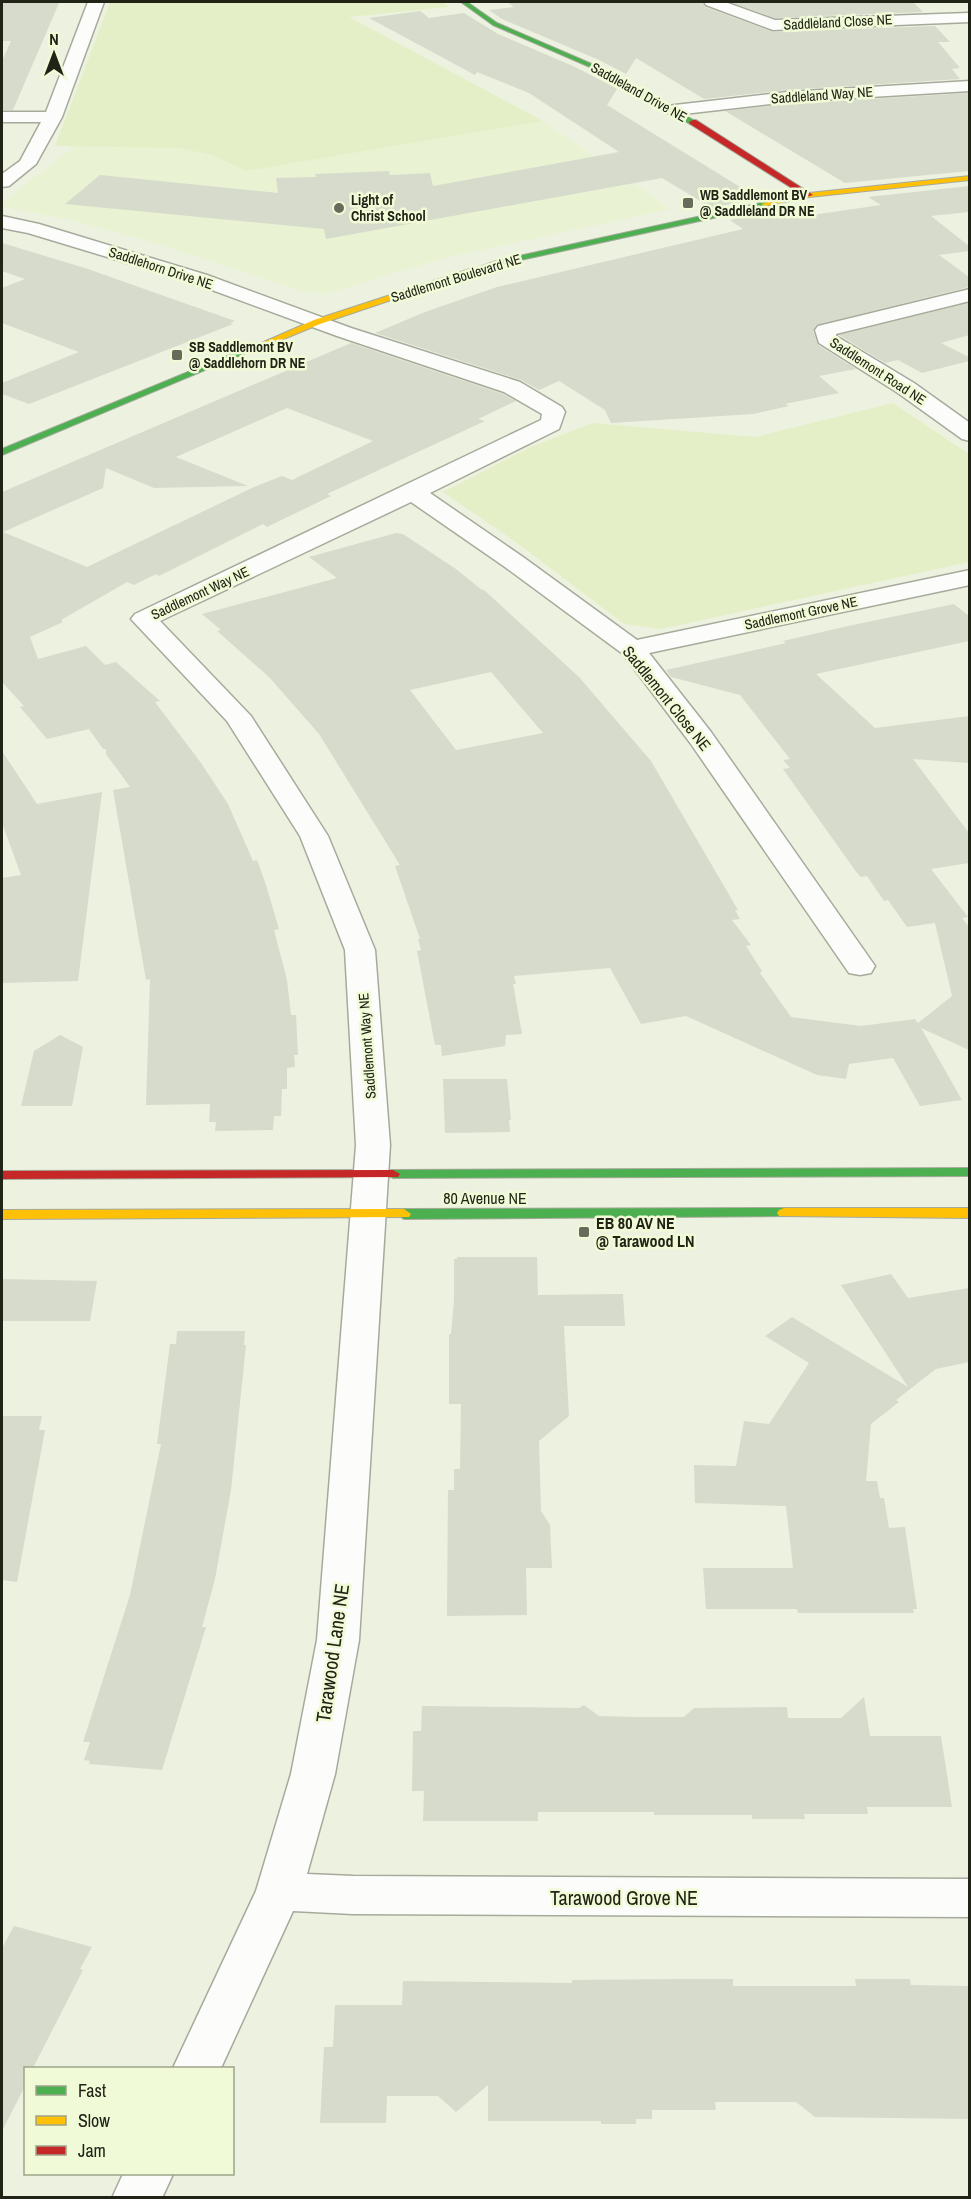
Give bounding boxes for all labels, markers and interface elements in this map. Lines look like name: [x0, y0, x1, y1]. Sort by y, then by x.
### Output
street label: Saddleland Close NE: [783, 10, 893, 34]
north arrow: [24, 24, 84, 84]
text: N: [49, 28, 59, 50]
street label: Saddleland Drive NE: [588, 58, 690, 126]
street label: Saddleland Way NE: [770, 82, 874, 108]
place label: WB Saddlemont BV @ Saddleland DR NE: [700, 186, 815, 220]
place label: Light of Christ School: [351, 191, 426, 225]
marker: WB Saddlemont BV @ Saddleland DR NE: [681, 196, 695, 210]
marker: Light of Christ School: [332, 201, 346, 215]
street label: Saddlehorn Drive NE: [107, 243, 215, 293]
street label: Saddlemont Boulevard NE: [389, 250, 523, 306]
street label: Saddlemont Road NE: [827, 333, 929, 409]
place label: SB Saddlemont BV @ Saddlehorn DR NE: [189, 338, 306, 372]
marker: SB Saddlemont BV @ Saddlehorn DR NE: [170, 348, 184, 362]
street label: Saddlemont Way NE: [148, 562, 252, 624]
street label: Saddlemont Grove NE: [743, 592, 859, 634]
street label: Saddlemont Close NE: [618, 641, 716, 755]
street label: Saddlemont Way NE: [354, 992, 380, 1100]
street label: 80 Avenue NE: [443, 1187, 527, 1209]
place label: EB 80 AV NE @ Tarawood LN: [596, 1212, 695, 1252]
marker: EB 80 AV NE @ Tarawood LN: [577, 1225, 591, 1239]
street label: Tarawood Lane NE: [309, 1582, 355, 1724]
street label: Tarawood Grove NE: [550, 1884, 698, 1911]
legend: [24, 2067, 234, 2175]
text: Fast: [78, 2078, 106, 2103]
text: Slow: [78, 2108, 110, 2133]
text: Jam: [78, 2138, 106, 2163]

